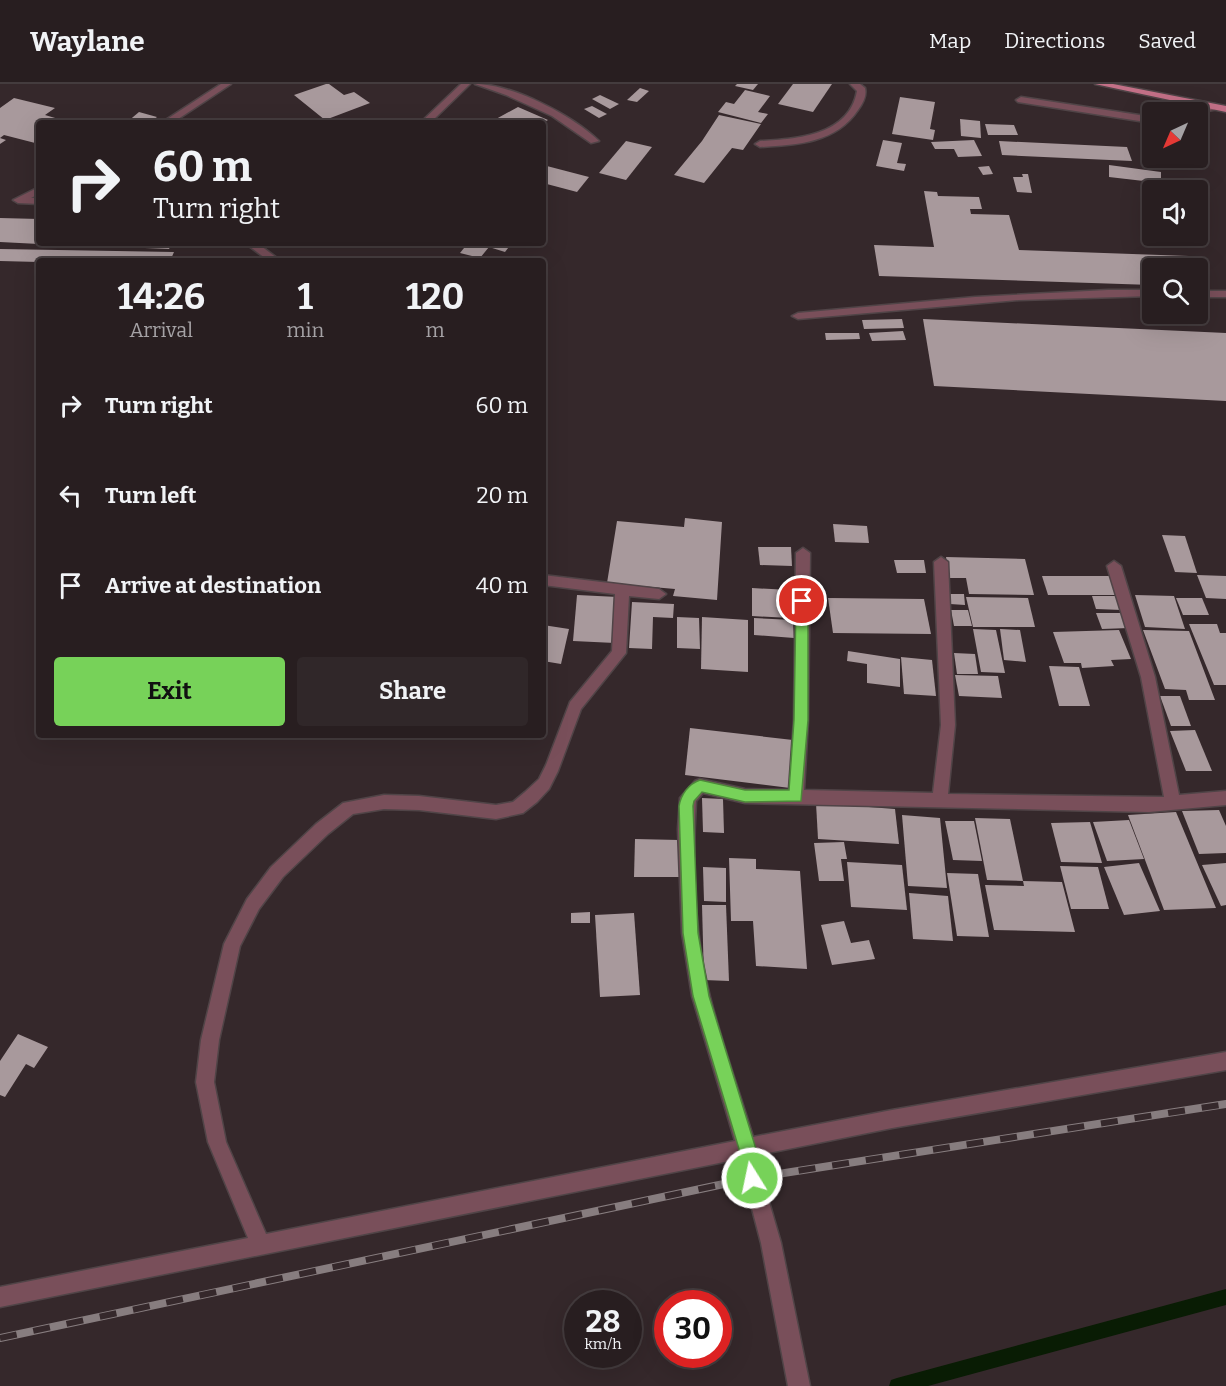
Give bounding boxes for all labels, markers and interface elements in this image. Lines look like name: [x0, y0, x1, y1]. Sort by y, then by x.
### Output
text: Waylane: [30, 25, 145, 58]
text: Map: [929, 28, 971, 54]
text: Directions: [1004, 28, 1105, 54]
text: Saved: [1138, 28, 1196, 54]
north arrow: [1142, 102, 1208, 168]
map controls: [1142, 102, 1208, 324]
text: 60 m: [153, 142, 252, 192]
icon: right: [54, 144, 132, 222]
button: sound: [1142, 180, 1208, 246]
text: Turn right: [153, 193, 280, 225]
button: search: [1142, 258, 1208, 324]
text: 14:26: [118, 275, 205, 319]
text: 1: [298, 275, 313, 319]
text: 120: [406, 275, 464, 319]
text: Arrival: [130, 318, 193, 342]
text: min: [287, 318, 324, 342]
text: m: [426, 318, 445, 342]
icon: right: [54, 389, 87, 422]
text: Turn right: [105, 392, 213, 419]
text: 60 m: [476, 392, 528, 419]
icon: left: [54, 479, 87, 512]
text: Turn left: [105, 482, 197, 509]
text: 20 m: [477, 482, 528, 509]
icon: arrive: [54, 569, 87, 602]
text: Arrive at destination: [105, 572, 321, 599]
text: 40 m: [476, 572, 528, 599]
pin: [776, 575, 827, 626]
icon: arrive: [785, 584, 818, 617]
button: Exit: [54, 657, 285, 726]
button: Share: [297, 657, 528, 726]
position arrow: [720, 1146, 784, 1210]
speed limit sign: 30: [654, 1290, 732, 1368]
text: 28: [586, 1304, 620, 1340]
text: km/h: [584, 1335, 622, 1353]

